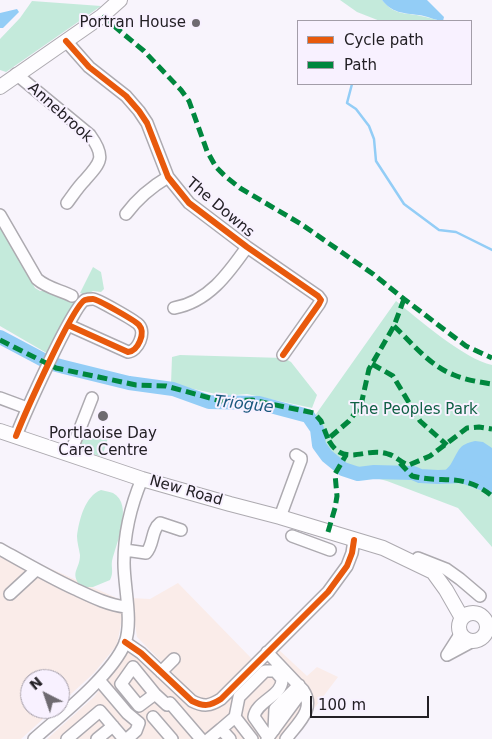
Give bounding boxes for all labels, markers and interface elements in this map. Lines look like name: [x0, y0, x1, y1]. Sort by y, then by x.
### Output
place label: Portran House: [80, 14, 186, 32]
marker: Portran House: [190, 17, 202, 29]
legend: [297, 20, 472, 85]
text: Cycle path: [344, 31, 424, 49]
text: Path: [344, 56, 377, 74]
street label: Annebrook: [24, 79, 96, 147]
street label: The Downs: [182, 174, 258, 242]
water label: Triogue: [213, 392, 275, 418]
park label: The Peoples Park: [350, 401, 478, 419]
marker: Portlaoise Day Care Centre: [96, 409, 110, 423]
place label: Portlaoise Day Care Centre: [49, 425, 157, 460]
street label: New Road: [147, 472, 225, 510]
north arrow: [20, 669, 70, 719]
text: N: [26, 674, 45, 693]
scale bar: [312, 686, 431, 718]
text: 100 m: [318, 696, 366, 714]

